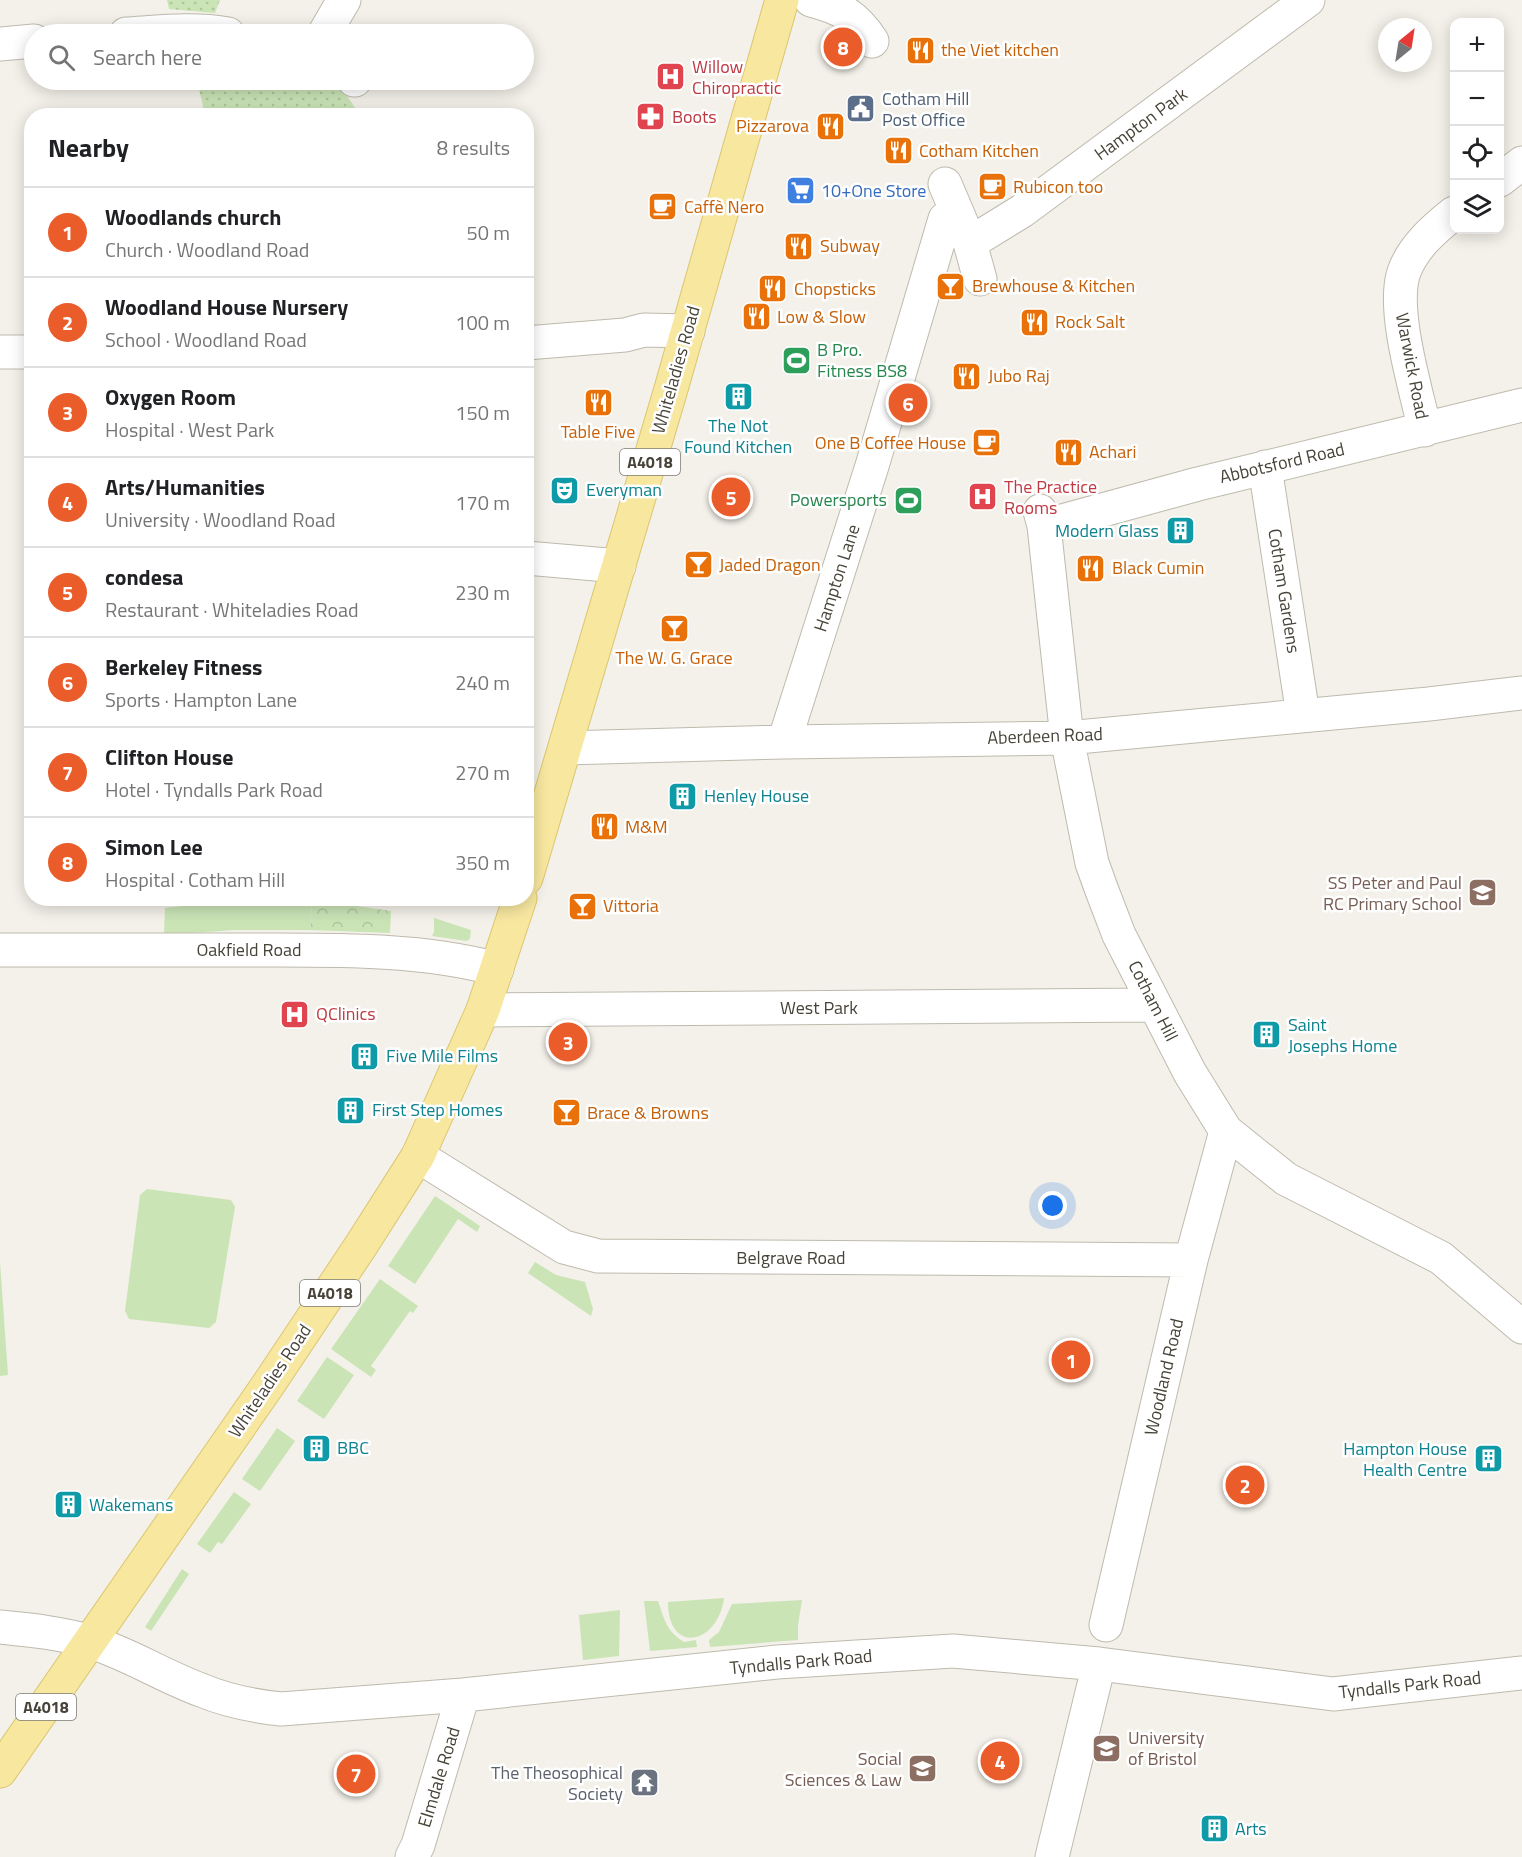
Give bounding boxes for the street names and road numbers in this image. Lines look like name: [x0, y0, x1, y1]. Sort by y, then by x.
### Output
street label: Hampton Park: [1088, 80, 1193, 167]
street label: Whiteladies Road: [644, 303, 707, 437]
street label: Warwick Road: [1389, 310, 1436, 421]
street label: Abbotsford Road: [1217, 435, 1347, 490]
road number: A4018: [620, 449, 680, 475]
street label: Hampton Lane: [806, 521, 867, 635]
street label: Cotham Gardens: [1261, 527, 1308, 655]
street label: Aberdeen Road: [987, 720, 1103, 751]
street label: Oakfield Road: [196, 936, 302, 963]
street label: Cotham Hill: [1122, 956, 1185, 1046]
street label: West Park: [780, 994, 858, 1021]
street label: Belgrave Road: [736, 1244, 846, 1271]
road number: A4018: [300, 1280, 360, 1306]
street label: Woodland Road: [1137, 1316, 1190, 1438]
street label: Whiteladies Road: [221, 1318, 318, 1443]
street label: Tyndalls Park Road: [728, 1642, 873, 1681]
street label: Tyndalls Park Road: [1337, 1664, 1483, 1705]
road number: A4018: [16, 1694, 76, 1720]
street label: Elmdale Road: [410, 1723, 467, 1830]

